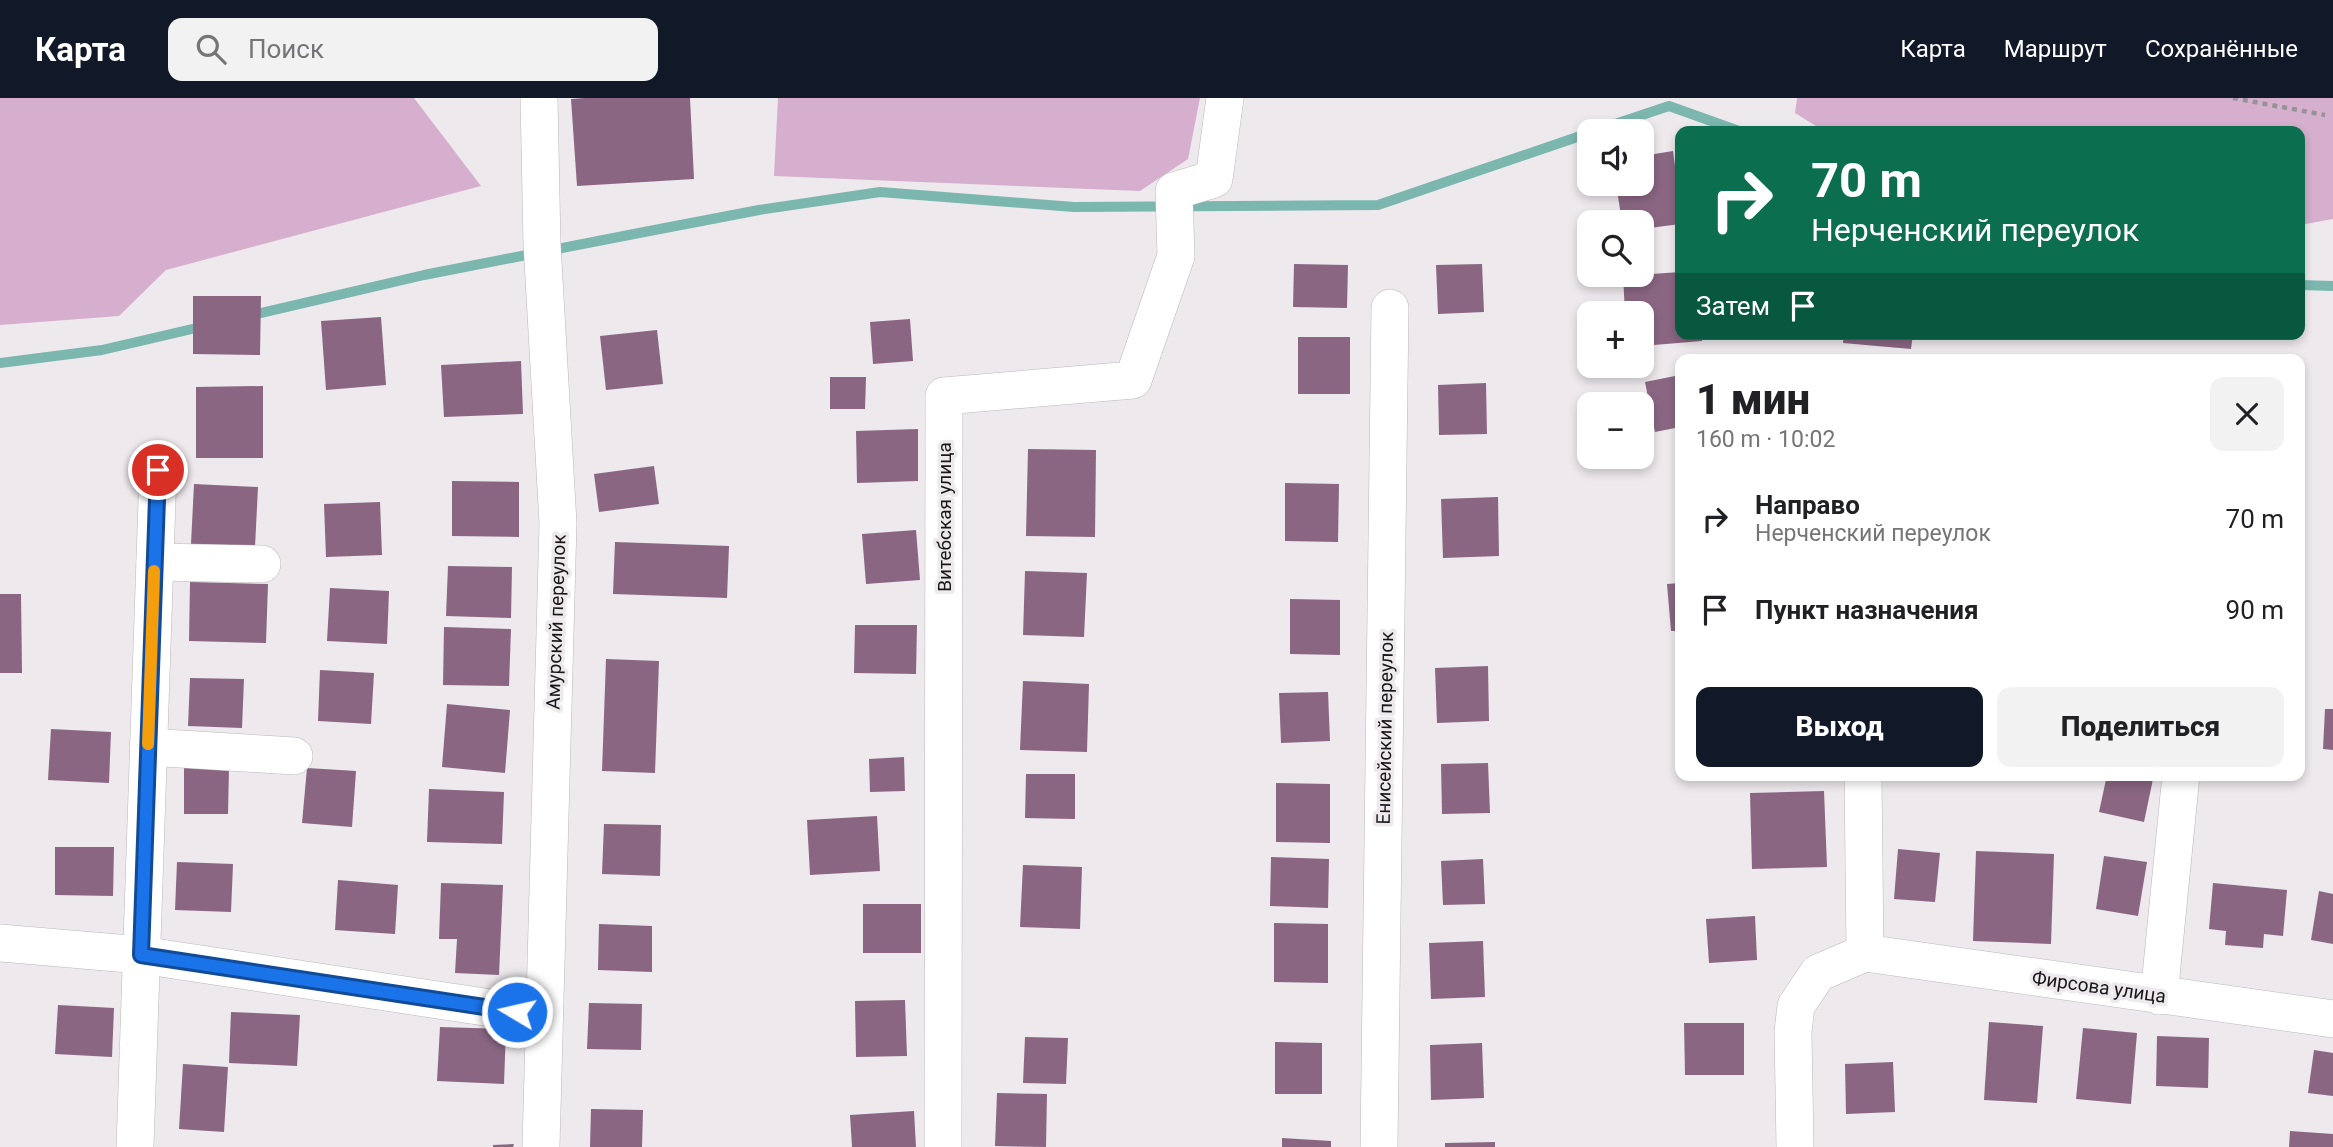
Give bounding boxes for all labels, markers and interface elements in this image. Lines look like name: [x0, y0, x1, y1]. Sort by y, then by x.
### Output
search box: [168, 18, 658, 81]
text: Карта: [35, 30, 126, 69]
icon: search: [192, 30, 230, 68]
text: Поиск: [248, 34, 324, 64]
text: Карта: [1900, 35, 1966, 63]
text: Маршрут: [2004, 35, 2107, 63]
text: Сохранённые: [2145, 35, 2298, 63]
map controls: [1577, 119, 1654, 469]
button: sound: [1577, 119, 1654, 196]
text: 70 m: [1811, 152, 1922, 209]
icon: right: [1696, 154, 1787, 245]
button: search: [1577, 210, 1654, 287]
text: Нерченский переулок: [1811, 211, 2139, 249]
icon: arrive: [1784, 287, 1822, 325]
text: Затем: [1696, 291, 1770, 321]
button: +: [1577, 301, 1654, 378]
text: 1 мин: [1696, 375, 1810, 424]
button: close: [2210, 377, 2284, 451]
button: −: [1577, 392, 1654, 469]
text: 160 m · 10:02: [1696, 426, 1835, 453]
pin: [128, 440, 188, 500]
street label: Витебская улица: [933, 442, 956, 592]
icon: arrive: [139, 451, 177, 489]
text: Направо: [1755, 490, 1860, 520]
icon: right: [1696, 500, 1734, 538]
text: 70 m: [2226, 504, 2284, 534]
text: Нерченский переулок: [1755, 520, 1991, 547]
street label: Амурский переулок: [541, 533, 571, 710]
icon: arrive: [1696, 591, 1734, 629]
text: Пункт назначения: [1755, 595, 1979, 625]
text: 90 m: [2226, 595, 2284, 625]
street label: Енисейский переулок: [1372, 631, 1398, 825]
button: Выход: [1696, 687, 1983, 767]
button: Поделиться: [1997, 687, 2284, 767]
street label: Фирсова улица: [2030, 966, 2168, 1008]
position arrow: [480, 975, 554, 1049]

